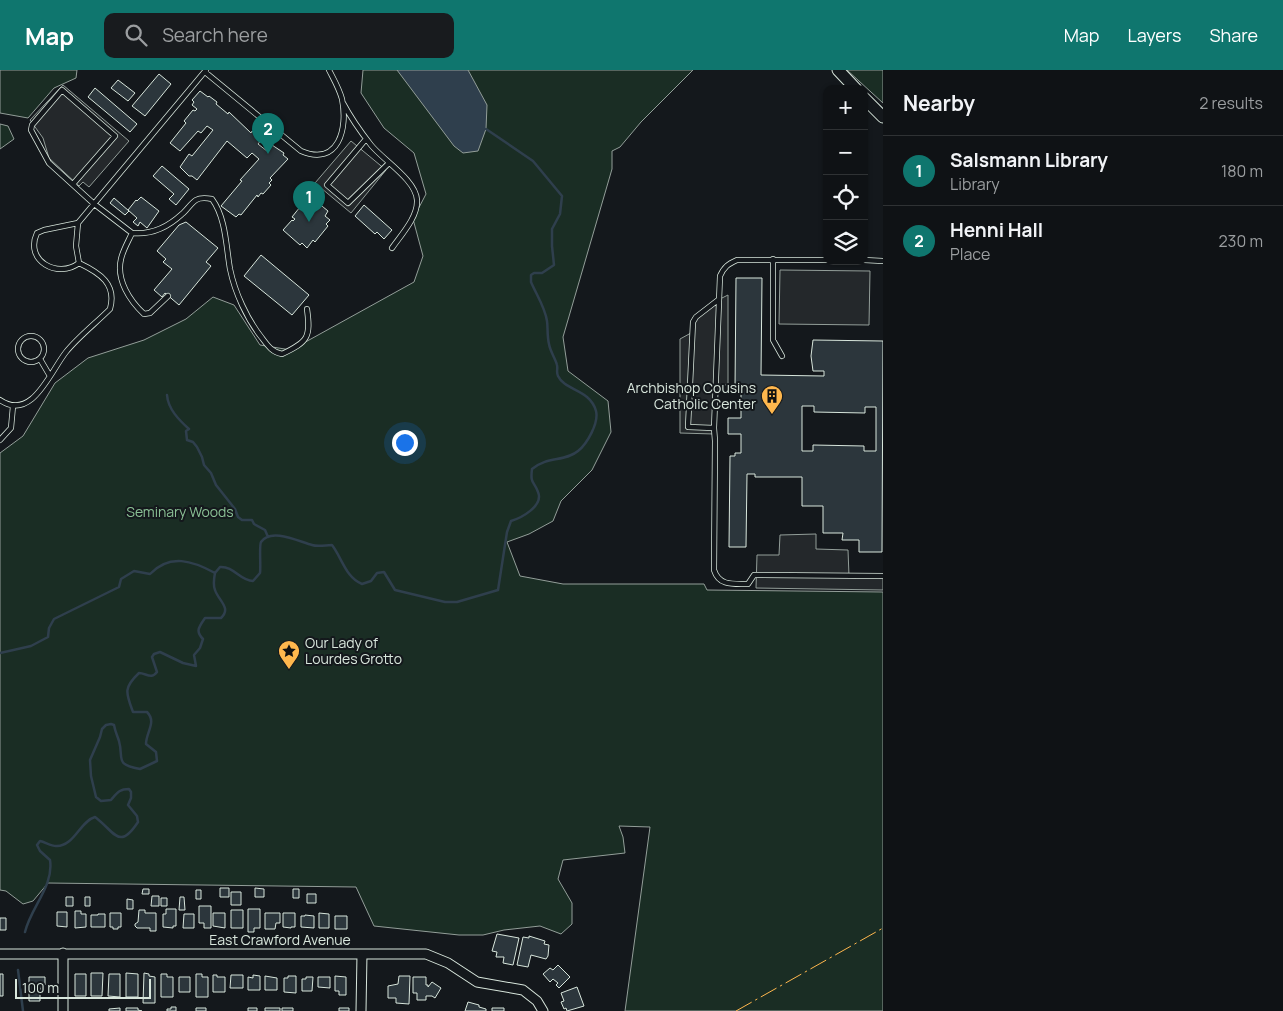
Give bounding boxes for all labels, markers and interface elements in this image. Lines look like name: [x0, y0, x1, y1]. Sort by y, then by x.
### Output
search box: [104, 13, 454, 58]
text: Map: [25, 19, 74, 52]
icon: search: [122, 21, 150, 49]
text: Search here: [162, 22, 268, 48]
text: Map: [1064, 23, 1099, 47]
text: Layers: [1127, 23, 1181, 47]
text: Share: [1209, 23, 1258, 47]
map controls: [823, 85, 868, 265]
button: +: [823, 85, 868, 130]
text: Nearby: [903, 89, 975, 117]
text: 2 results: [1199, 92, 1263, 114]
pin: 2: [252, 113, 284, 154]
button: −: [823, 130, 868, 175]
text: Salsmann Library: [950, 147, 1108, 173]
text: 1: [915, 160, 923, 182]
text: 180 m: [1221, 160, 1263, 182]
text: Library: [950, 173, 1000, 195]
button: locate: [823, 175, 868, 220]
pin: 1: [293, 181, 325, 222]
text: Henni Hall: [950, 217, 1043, 243]
button: layers: [823, 220, 868, 265]
text: 2: [914, 230, 924, 252]
text: 230 m: [1219, 230, 1263, 252]
text: Place: [950, 243, 990, 265]
place label: Archbishop Cousins Catholic Center: [627, 378, 756, 413]
building icon: Archbishop Cousins Catholic Center: [760, 384, 784, 415]
your location: [392, 430, 418, 456]
park label: Seminary Woods: [126, 502, 234, 521]
place label: Our Lady of Lourdes Grotto: [305, 633, 402, 668]
place icon: Our Lady of Lourdes Grotto: [277, 639, 301, 670]
street label: East Crawford Avenue: [209, 930, 351, 949]
scale bar: [15, 976, 151, 999]
text: 100 m: [22, 978, 59, 997]

